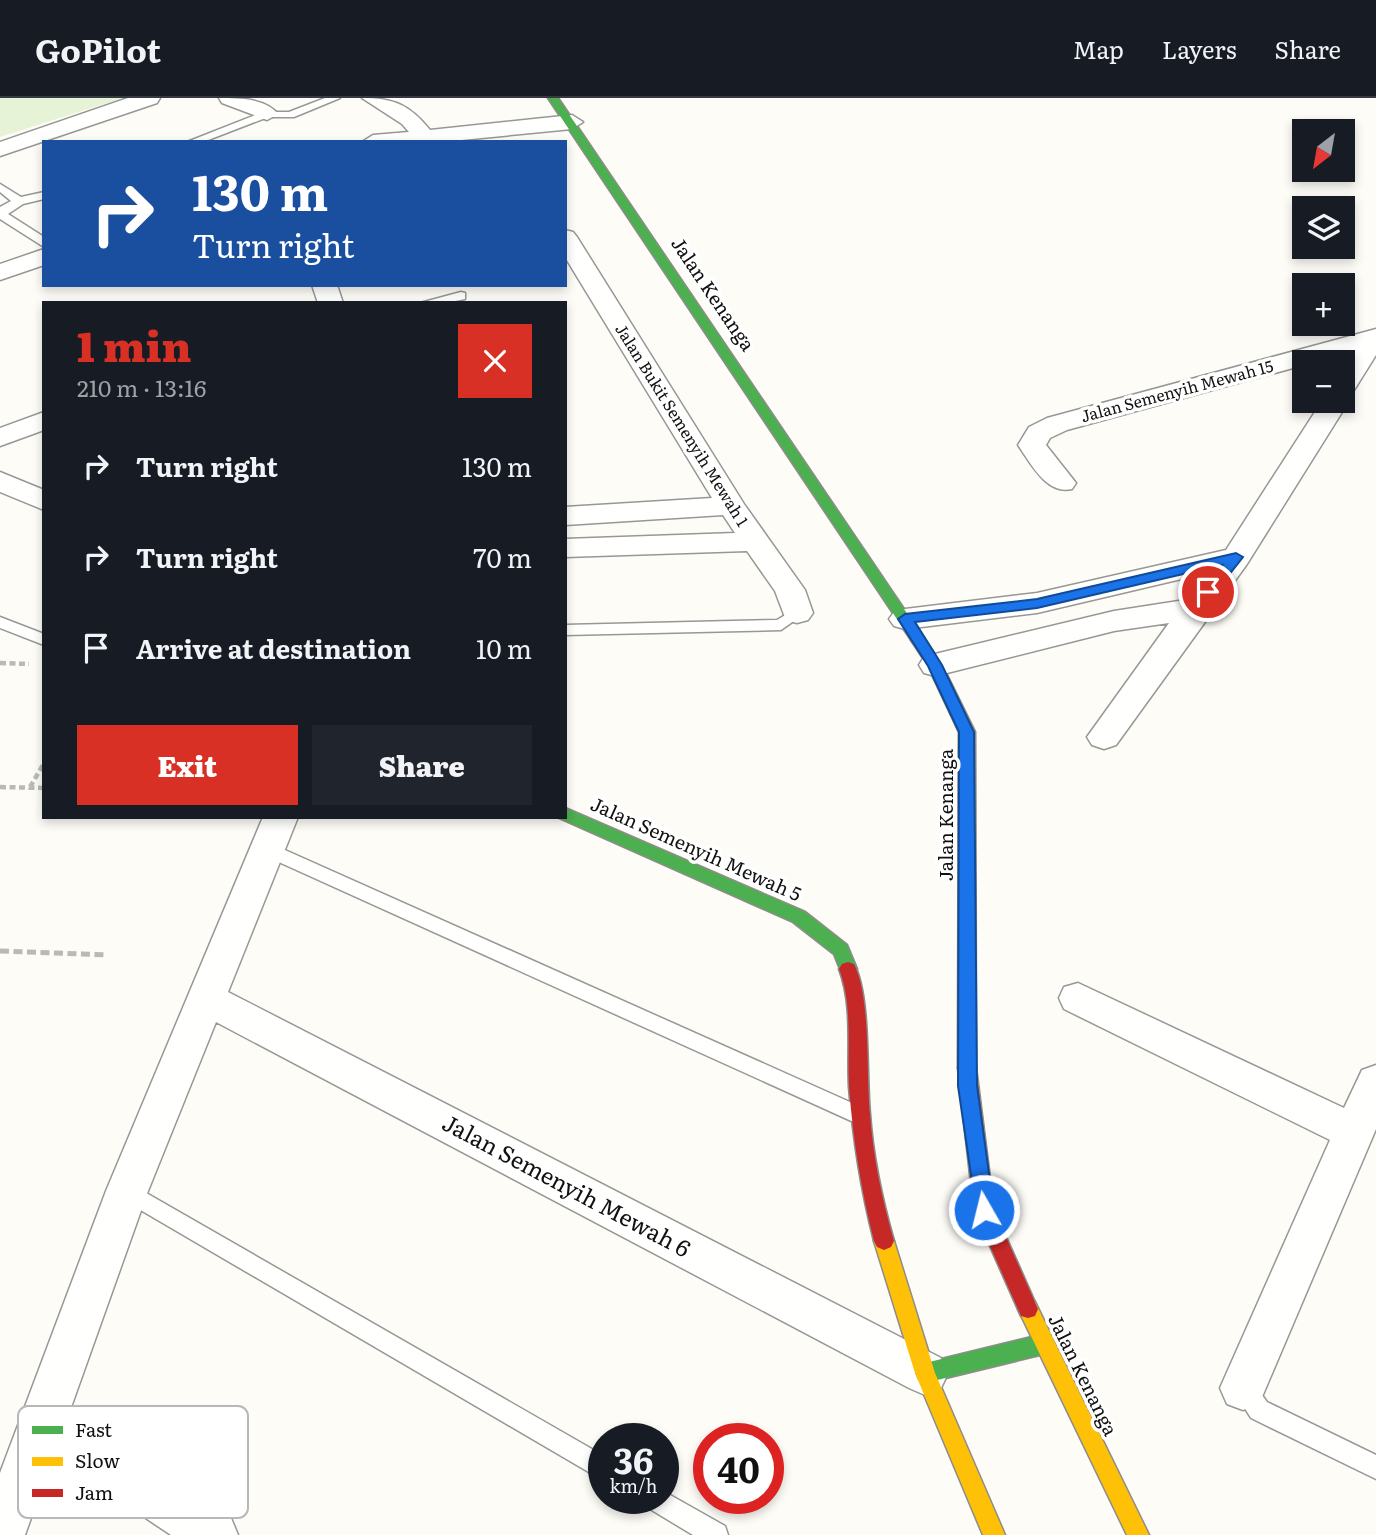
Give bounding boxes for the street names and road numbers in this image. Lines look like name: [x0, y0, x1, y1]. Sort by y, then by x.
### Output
street label: Jalan Kenanga: [665, 231, 763, 357]
street label: Jalan Bukit Semenyih Mewah 1: [610, 318, 756, 531]
street label: Jalan Semenyih Mewah 15: [1078, 353, 1276, 427]
street label: Jalan Kenanga: [931, 748, 959, 881]
street label: Jalan Semenyih Mewah 5: [587, 789, 806, 907]
street label: Jalan Semenyih Mewah 6: [437, 1104, 697, 1264]
street label: Jalan Kenanga: [1042, 1309, 1126, 1441]

